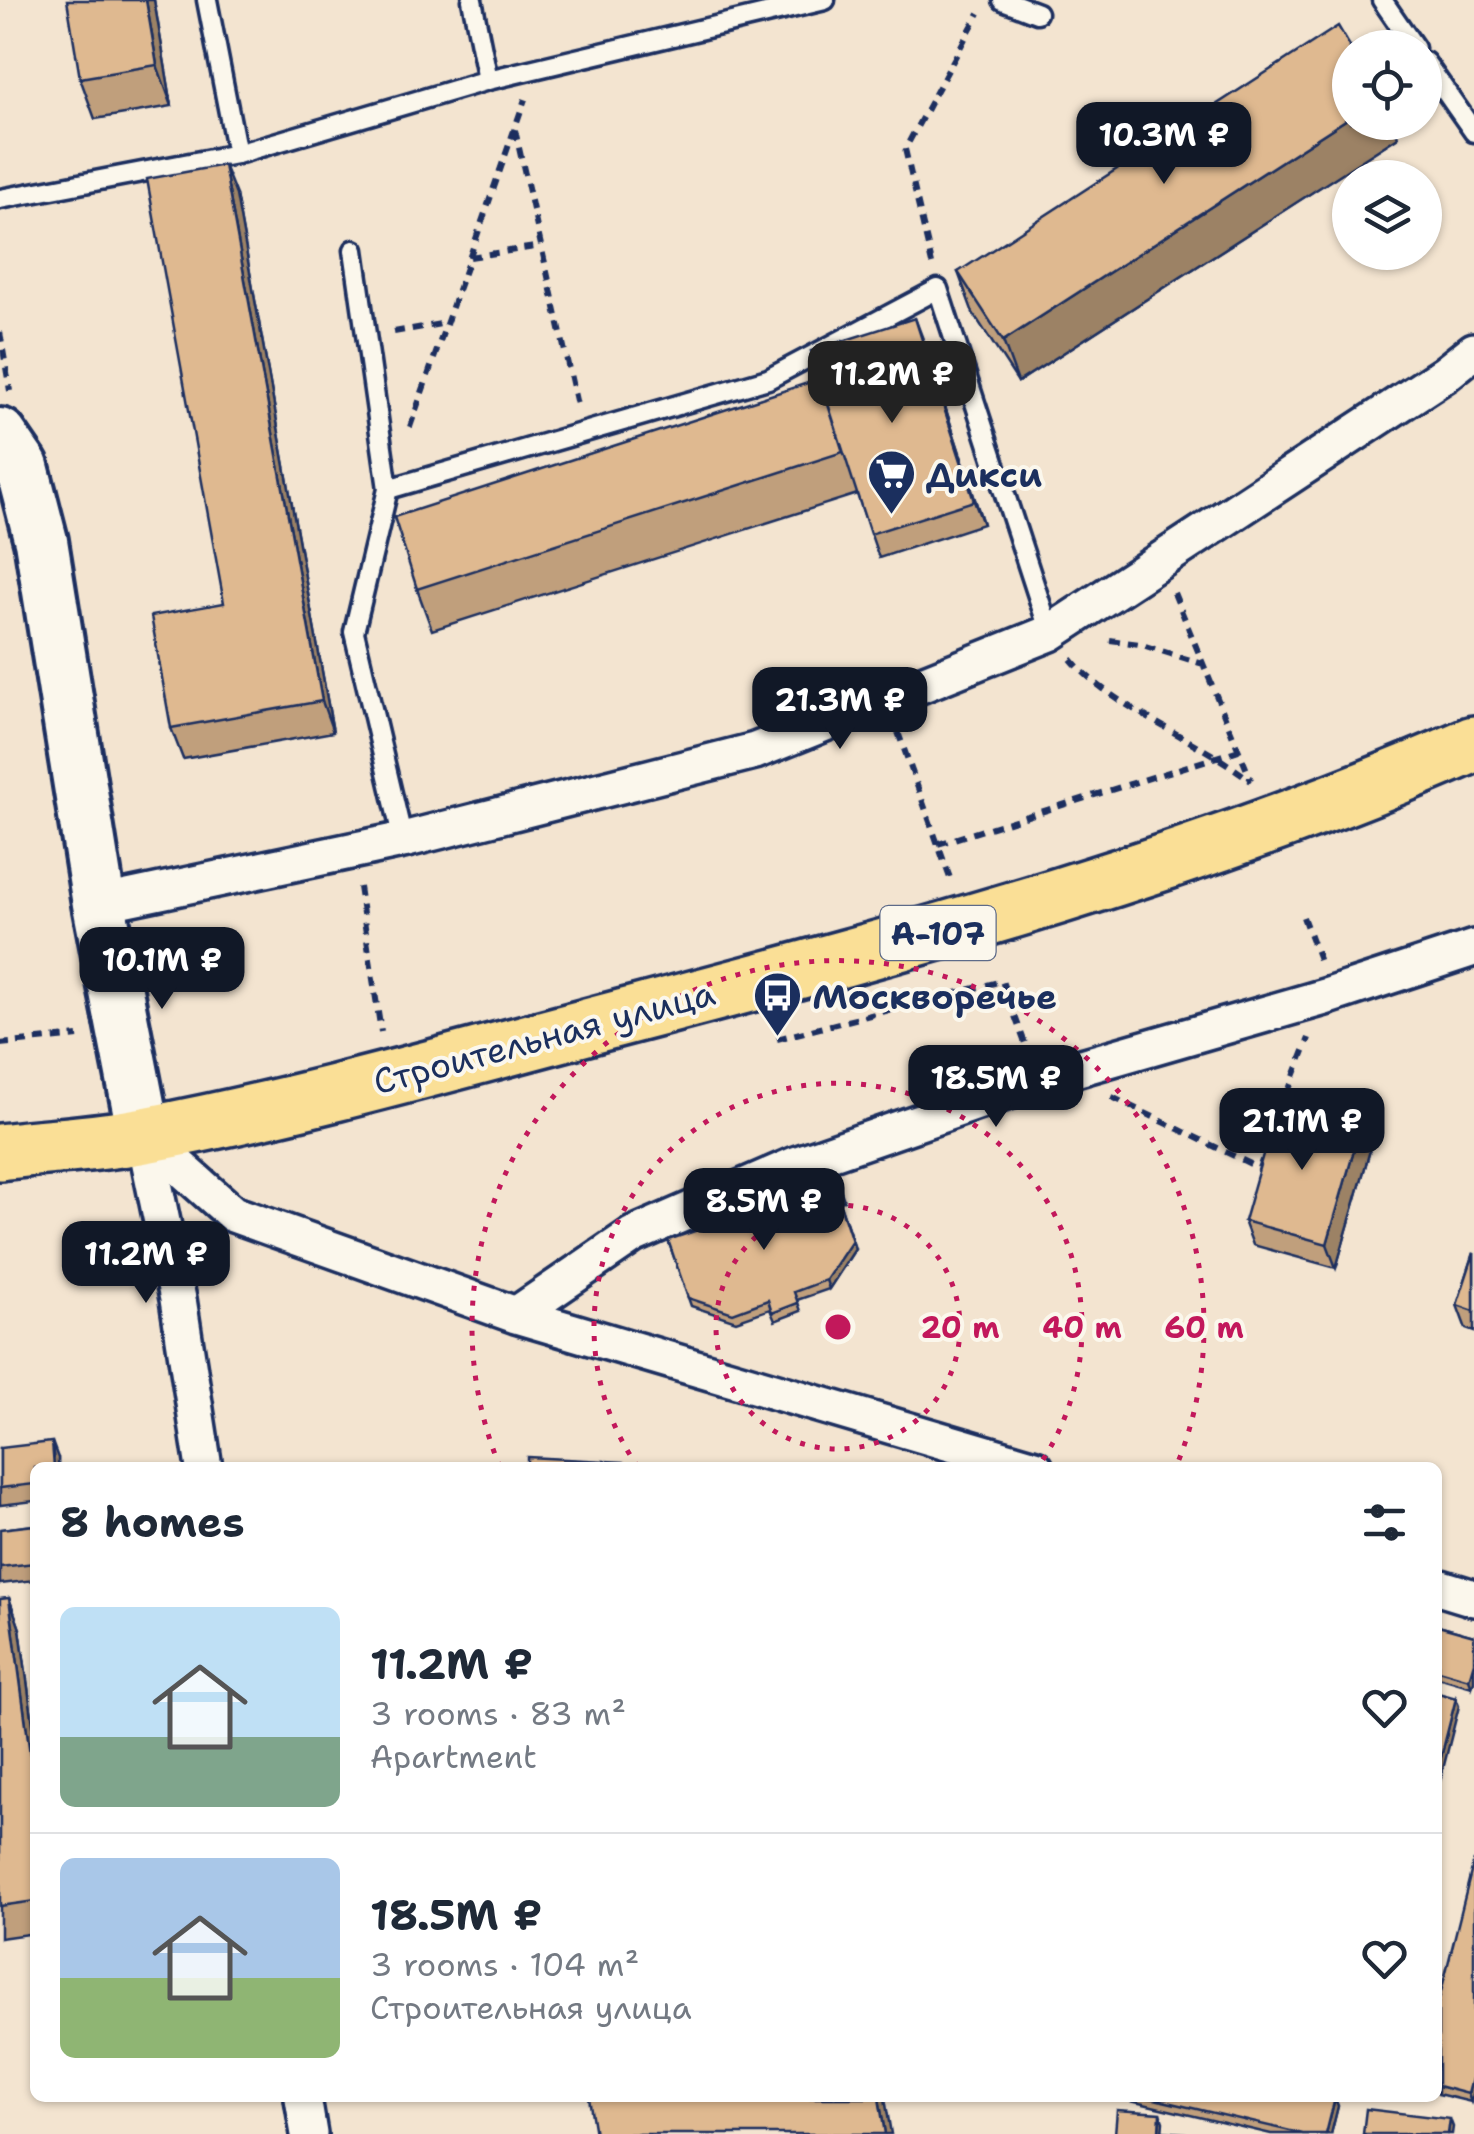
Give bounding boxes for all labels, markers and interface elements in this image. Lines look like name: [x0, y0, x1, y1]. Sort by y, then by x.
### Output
map controls: [1332, 30, 1442, 270]
button: locate: [1332, 30, 1442, 140]
pin: 10.3M ₽: [1072, 102, 1256, 187]
text: 10.3M ₽: [1098, 113, 1230, 156]
button: layers: [1332, 160, 1442, 270]
pin: 11.2M ₽: [800, 341, 984, 426]
text: 11.2M ₽: [830, 352, 954, 395]
supermarket icon: Дикси: [865, 448, 917, 516]
place label: Дикси: [926, 451, 1042, 498]
pin: 21.3M ₽: [748, 667, 932, 752]
text: 21.3M ₽: [774, 678, 906, 721]
road number: А-107: [880, 906, 996, 960]
pin: 10.1M ₽: [70, 927, 254, 1012]
text: 10.1M ₽: [101, 938, 223, 981]
street label: Строительная улица: [368, 969, 720, 1105]
bus stop icon: Москворечье: [751, 970, 803, 1038]
place label: Москворечье: [812, 973, 1057, 1020]
pin: 18.5M ₽: [904, 1045, 1088, 1130]
text: 18.5M ₽: [930, 1056, 1062, 1099]
pin: 21.1M ₽: [1210, 1088, 1394, 1173]
text: 21.1M ₽: [1241, 1099, 1363, 1142]
pin: 8.5M ₽: [683, 1168, 845, 1253]
text: 8.5M ₽: [706, 1179, 822, 1222]
pin: 11.2M ₽: [54, 1221, 238, 1306]
text: 11.2M ₽: [84, 1232, 208, 1275]
text: 20 m: [920, 1307, 1000, 1348]
text: 40 m: [1042, 1307, 1122, 1348]
text: 60 m: [1164, 1307, 1244, 1348]
centre of rings: [820, 1309, 856, 1345]
text: 8 homes: [60, 1494, 245, 1550]
icon: filters: [1357, 1495, 1412, 1550]
text: 11.2M ₽: [370, 1636, 533, 1692]
icon: home: [140, 1647, 260, 1767]
icon: heart: [1357, 1680, 1412, 1735]
text: 3 rooms · 83 m²: [370, 1692, 626, 1735]
text: Apartment: [370, 1735, 537, 1778]
text: 18.5M ₽: [370, 1887, 542, 1943]
icon: home: [140, 1898, 260, 2018]
icon: heart: [1357, 1931, 1412, 1986]
text: 3 rooms · 104 m²: [370, 1943, 639, 1986]
text: Строительная улица: [370, 1986, 692, 2029]

